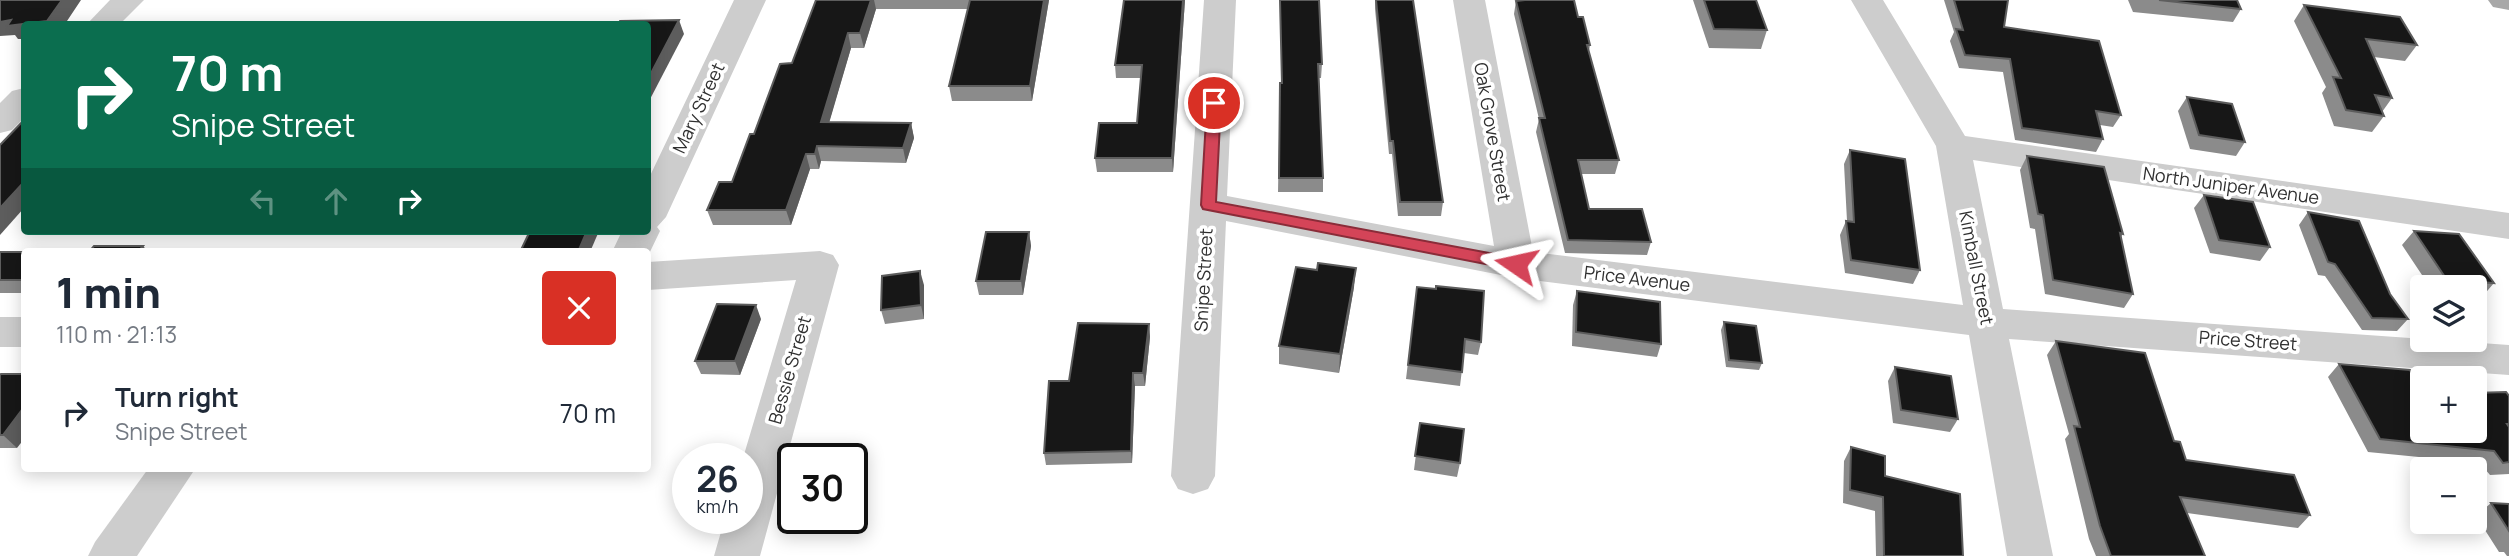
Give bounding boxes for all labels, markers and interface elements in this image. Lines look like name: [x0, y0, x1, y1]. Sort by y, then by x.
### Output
text: 70 m: [171, 39, 283, 106]
icon: right: [56, 49, 147, 140]
street label: Mary Street: [667, 58, 730, 157]
street label: Oak Grove Street: [1469, 61, 1517, 203]
pin: [1184, 73, 1244, 133]
icon: arrive: [1195, 84, 1233, 122]
text: Snipe Street: [171, 103, 355, 147]
street label: North Juniper Avenue: [2141, 161, 2321, 209]
icon: left: [244, 182, 282, 220]
icon: ahead: [317, 182, 355, 220]
icon: right: [390, 182, 428, 220]
street label: Kimball Street: [1954, 209, 2000, 327]
position arrow: [1479, 227, 1553, 301]
street label: Snipe Street: [1188, 228, 1218, 332]
street label: Price Avenue: [1583, 260, 1692, 296]
text: 1 min: [56, 263, 161, 321]
button: close: [542, 271, 616, 345]
map controls: [2410, 275, 2487, 534]
button: layers: [2410, 275, 2487, 352]
street label: Bessie Street: [762, 313, 816, 427]
text: 110 m · 21:13: [56, 318, 177, 350]
street label: Price Street: [2198, 325, 2298, 355]
button: +: [2410, 366, 2487, 443]
text: Turn right: [115, 379, 239, 415]
icon: right: [56, 394, 94, 432]
text: 70 m: [560, 395, 616, 431]
text: Snipe Street: [115, 415, 247, 447]
speed limit sign: 30: [777, 443, 868, 534]
text: 26: [696, 455, 739, 503]
button: −: [2410, 457, 2487, 534]
text: km/h: [697, 494, 738, 518]

